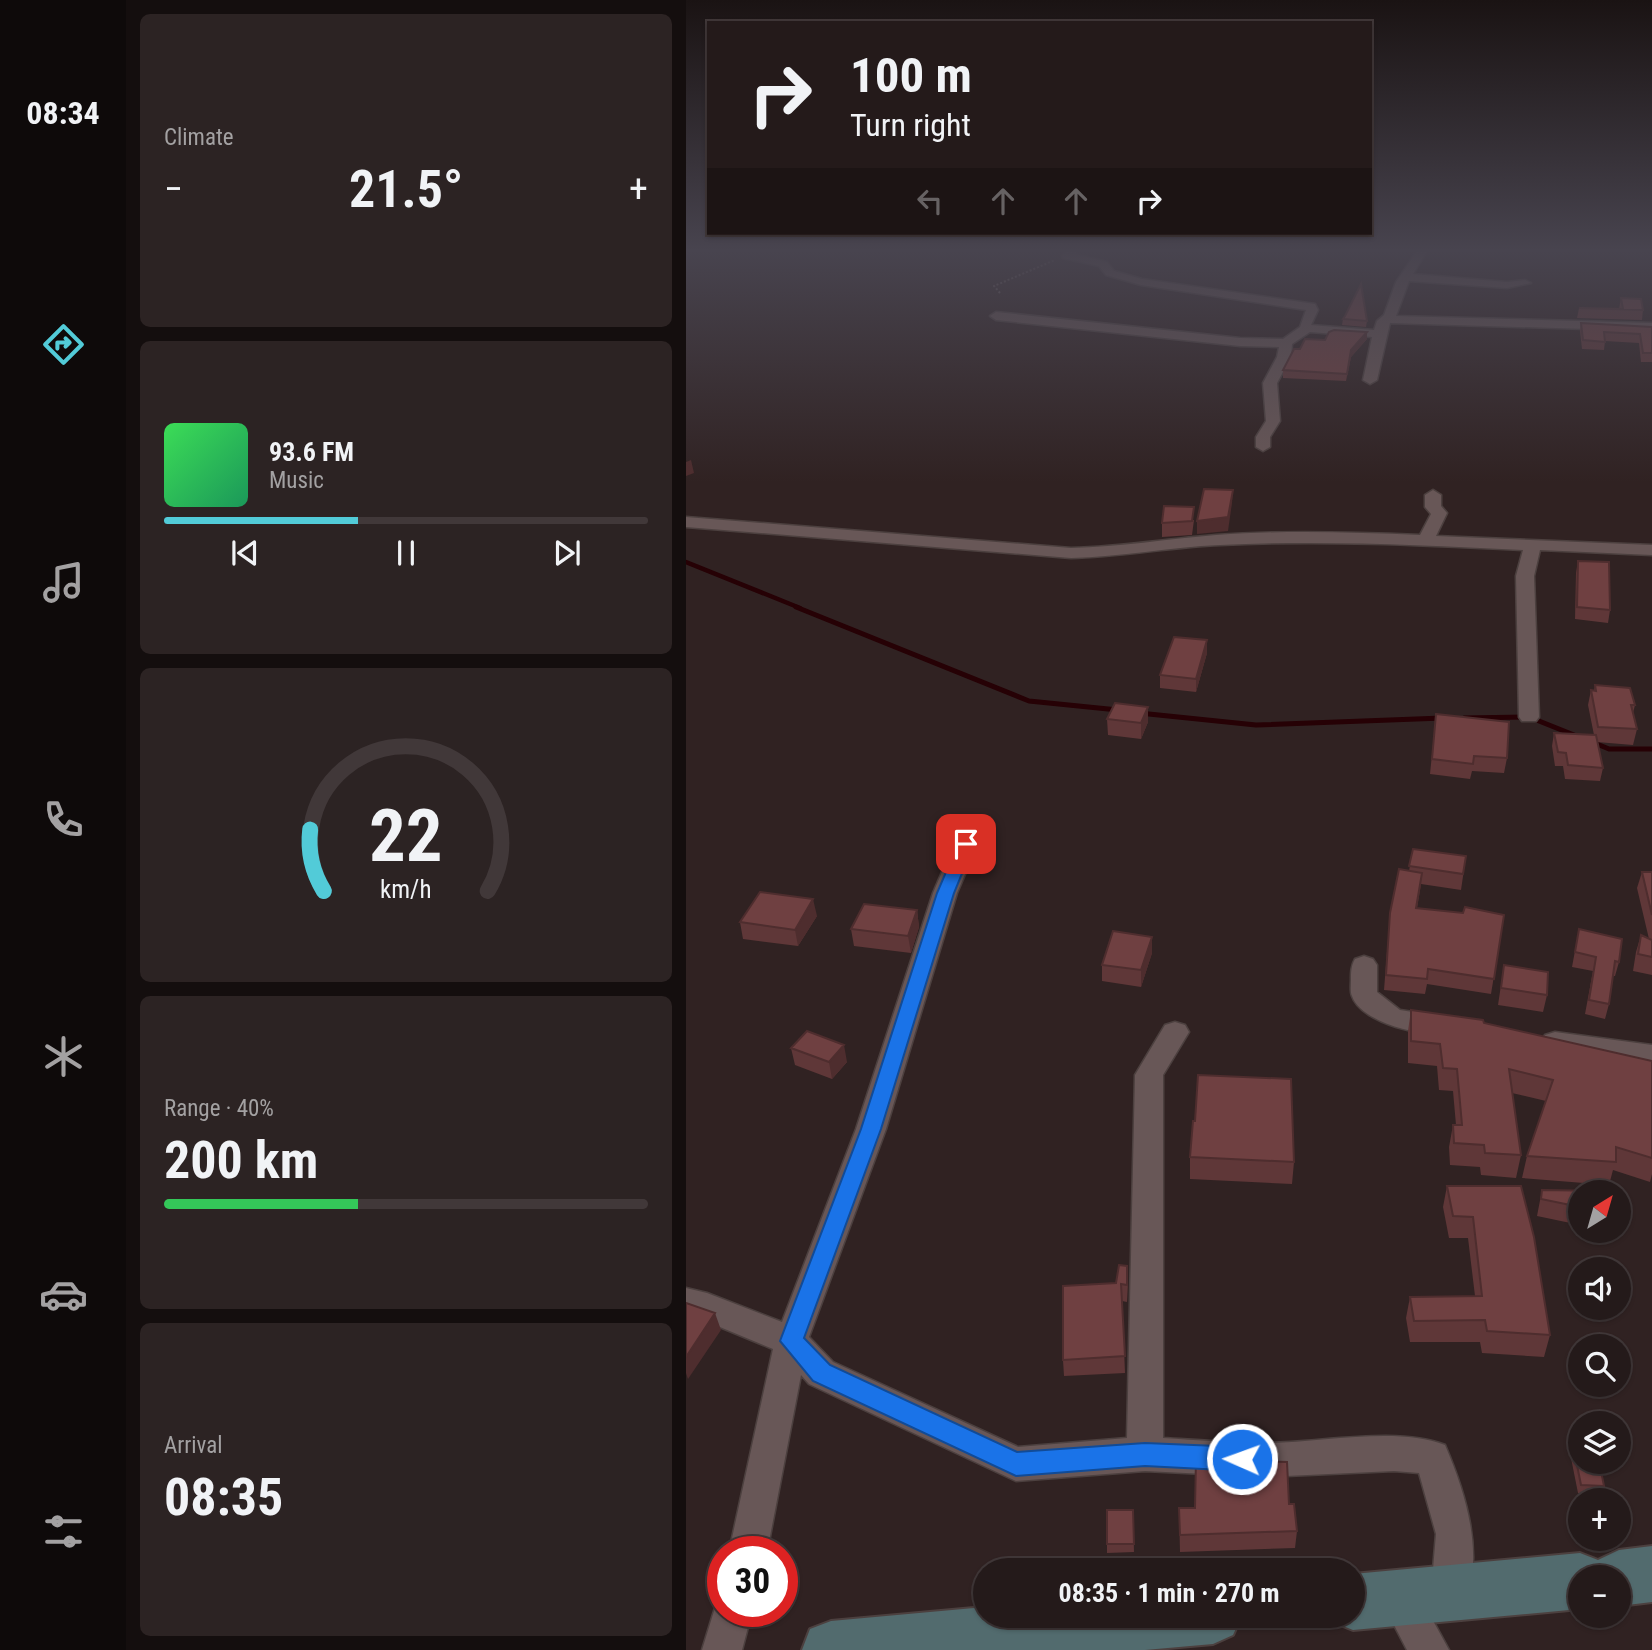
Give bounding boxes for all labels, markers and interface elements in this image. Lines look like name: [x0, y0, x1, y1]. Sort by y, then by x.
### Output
text: 100 m: [850, 47, 972, 104]
icon: right: [735, 49, 826, 140]
text: 08:34: [26, 94, 100, 132]
text: Turn right: [850, 106, 971, 144]
text: Climate: [164, 124, 234, 151]
text: 21.5°: [349, 159, 463, 220]
text: −: [164, 167, 183, 211]
text: +: [629, 167, 648, 211]
icon: left: [911, 182, 949, 220]
icon: ahead: [984, 182, 1022, 220]
icon: ahead: [1057, 182, 1095, 220]
icon: right: [1130, 182, 1168, 220]
icon: directions: [39, 320, 88, 369]
text: 93.6 FM: [269, 437, 354, 467]
text: Music: [269, 467, 324, 494]
icon: previous: [226, 534, 264, 572]
icon: pause: [387, 534, 425, 572]
icon: next: [548, 534, 586, 572]
icon: music: [39, 558, 88, 607]
text: 22: [369, 793, 443, 879]
icon: phone: [39, 795, 88, 844]
pin: [936, 814, 996, 874]
icon: arrive: [947, 825, 985, 863]
text: km/h: [380, 875, 432, 904]
icon: climate: [39, 1032, 88, 1081]
text: Range · 40%: [164, 1095, 274, 1122]
text: 200 km: [164, 1130, 318, 1191]
north arrow: [1568, 1180, 1631, 1242]
map controls: [1568, 1180, 1631, 1628]
button: sound: [1568, 1257, 1631, 1320]
icon: car: [39, 1270, 88, 1319]
button: search: [1568, 1334, 1631, 1397]
button: layers: [1568, 1411, 1631, 1474]
position arrow: [1205, 1422, 1279, 1496]
text: Arrival: [164, 1432, 223, 1459]
text: 08:35: [164, 1467, 283, 1528]
button: +: [1568, 1488, 1631, 1551]
icon: filters: [39, 1507, 88, 1556]
speed limit sign: 30: [707, 1536, 798, 1627]
button: −: [1568, 1565, 1631, 1628]
text: 08:35 · 1 min · 270 m: [1059, 1578, 1279, 1608]

